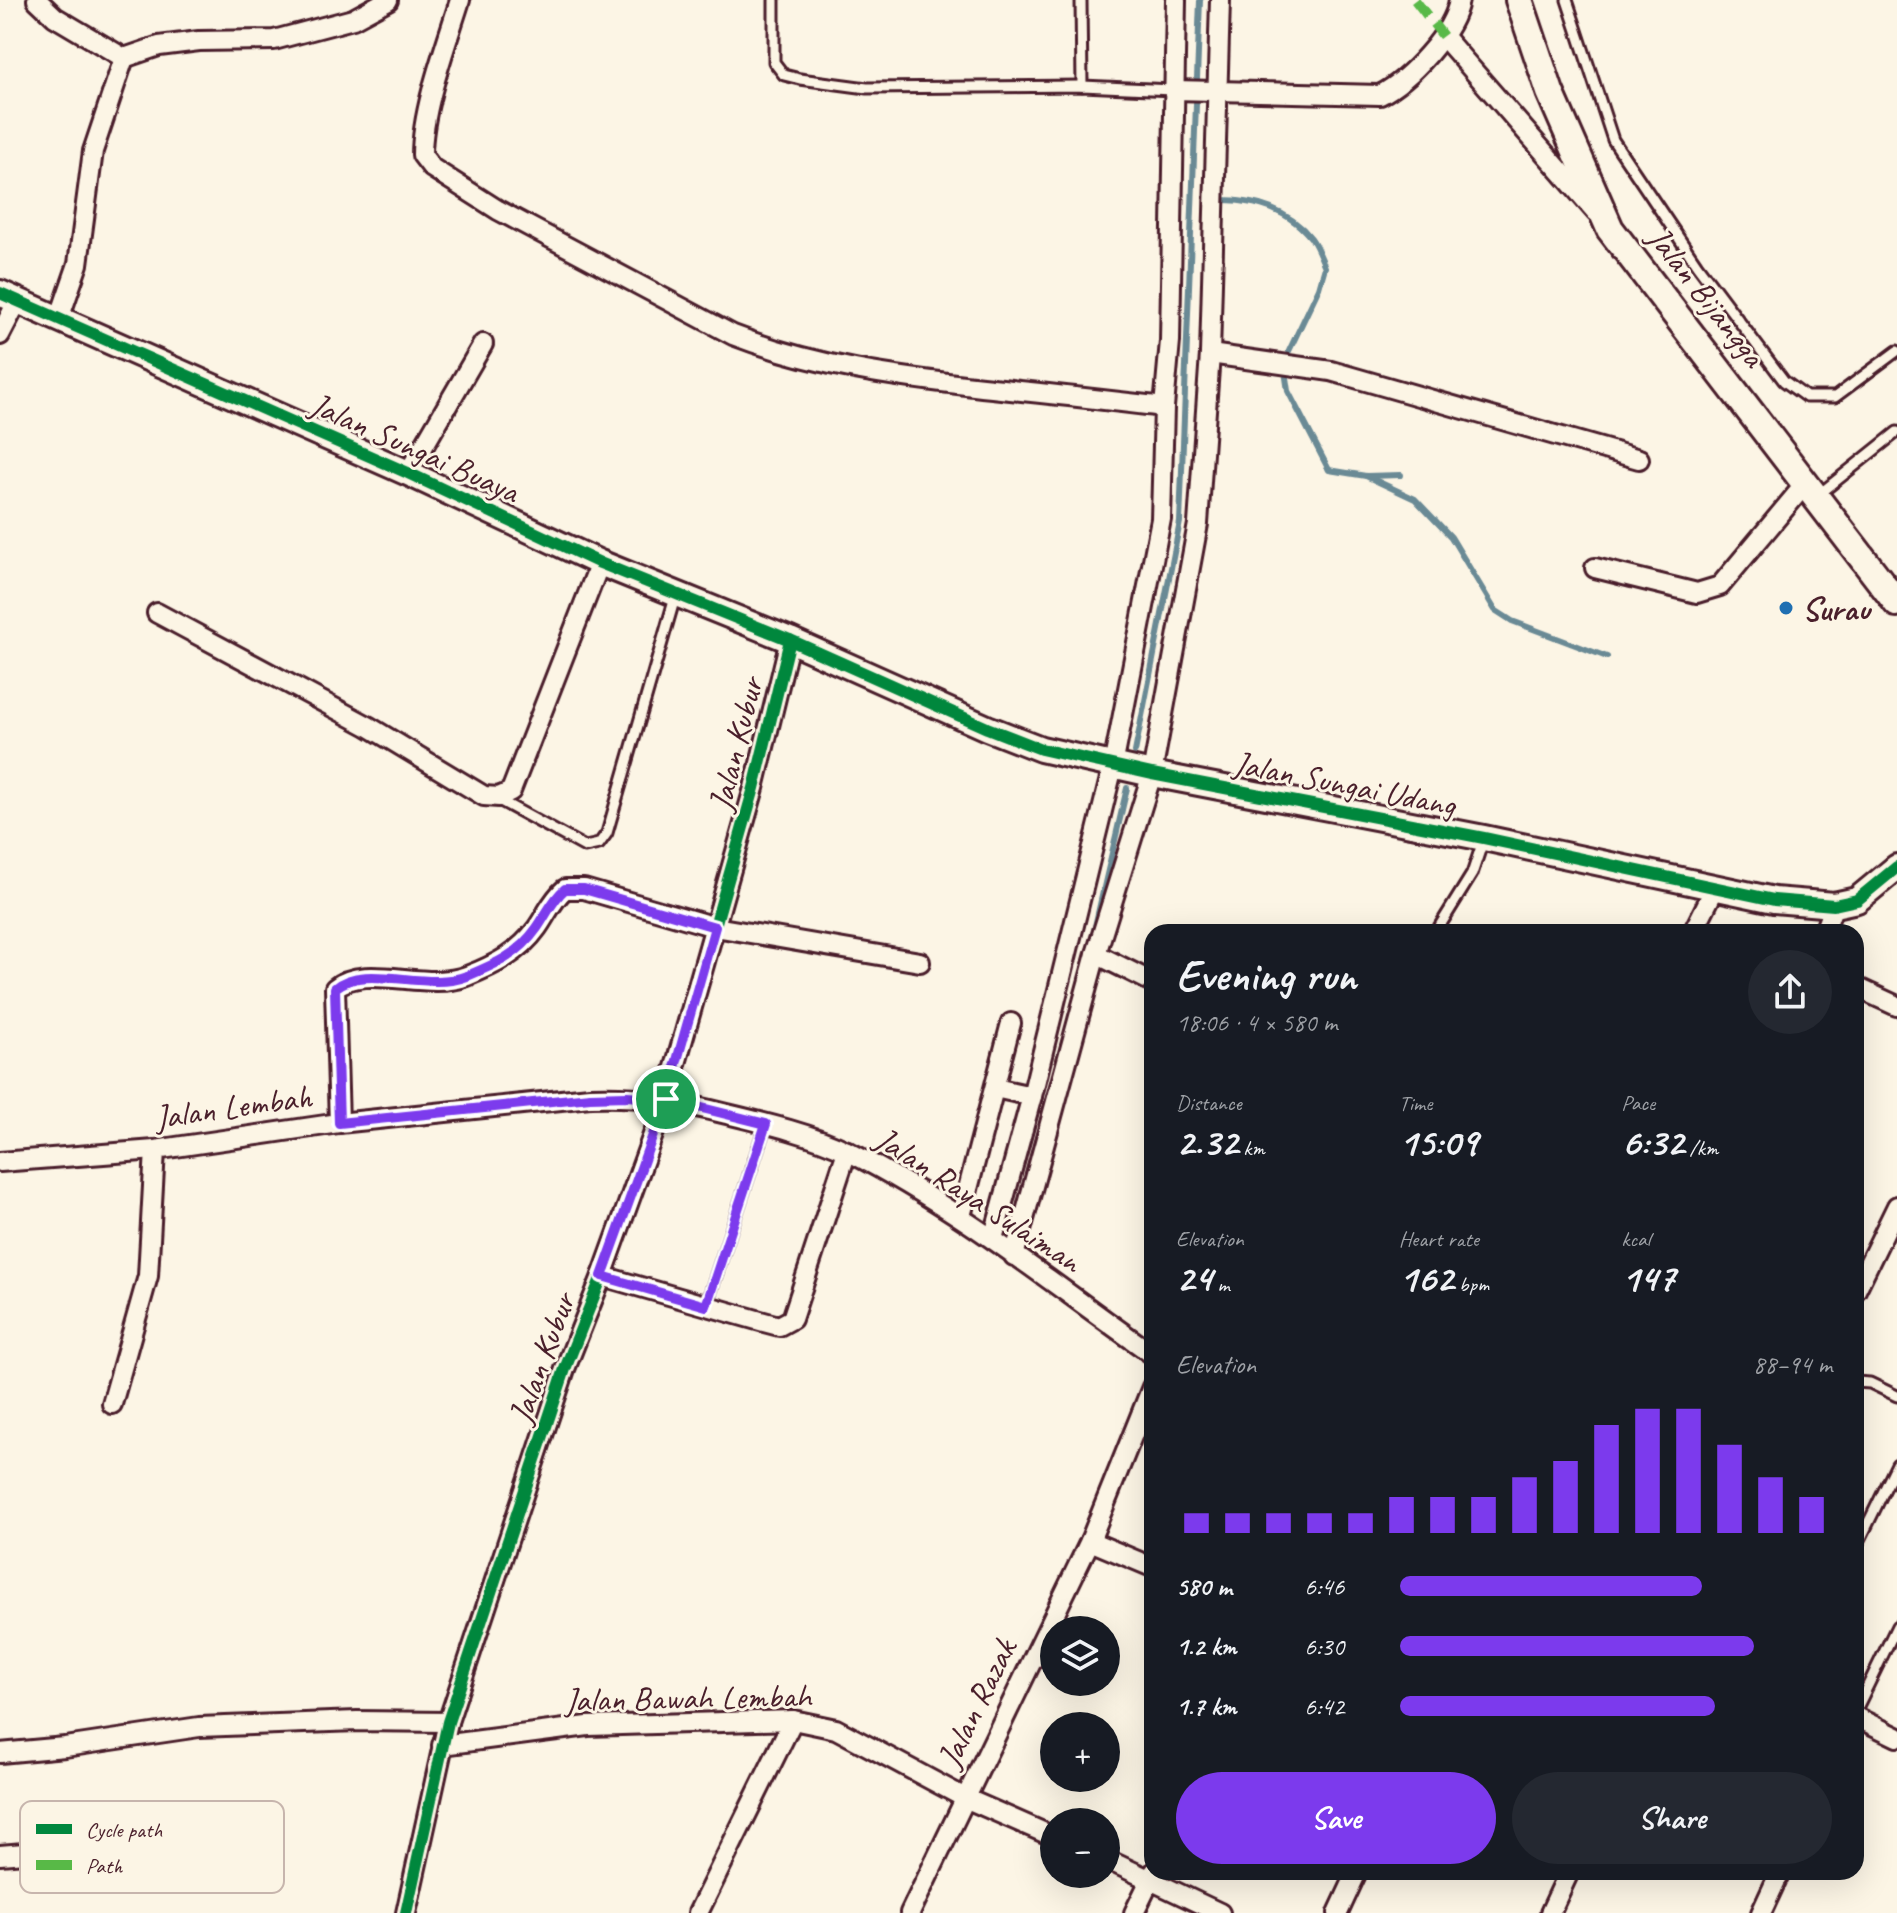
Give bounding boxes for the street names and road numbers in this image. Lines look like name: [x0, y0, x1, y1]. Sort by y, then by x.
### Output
street label: Jalan Bijangga: [1637, 216, 1776, 377]
street label: Jalan Sungai Buaya: [302, 382, 528, 513]
street label: Jalan Kubur: [698, 670, 774, 817]
street label: Jalan Sungai Udang: [1228, 741, 1461, 826]
street label: Jalan Lembah: [150, 1074, 315, 1139]
street label: Jalan Raya Sulaiman: [866, 1116, 1091, 1283]
street label: Jalan Kubur: [497, 1284, 586, 1431]
street label: Jalan Razak: [926, 1630, 1027, 1776]
street label: Jalan Bawah Lembah: [562, 1674, 814, 1721]

